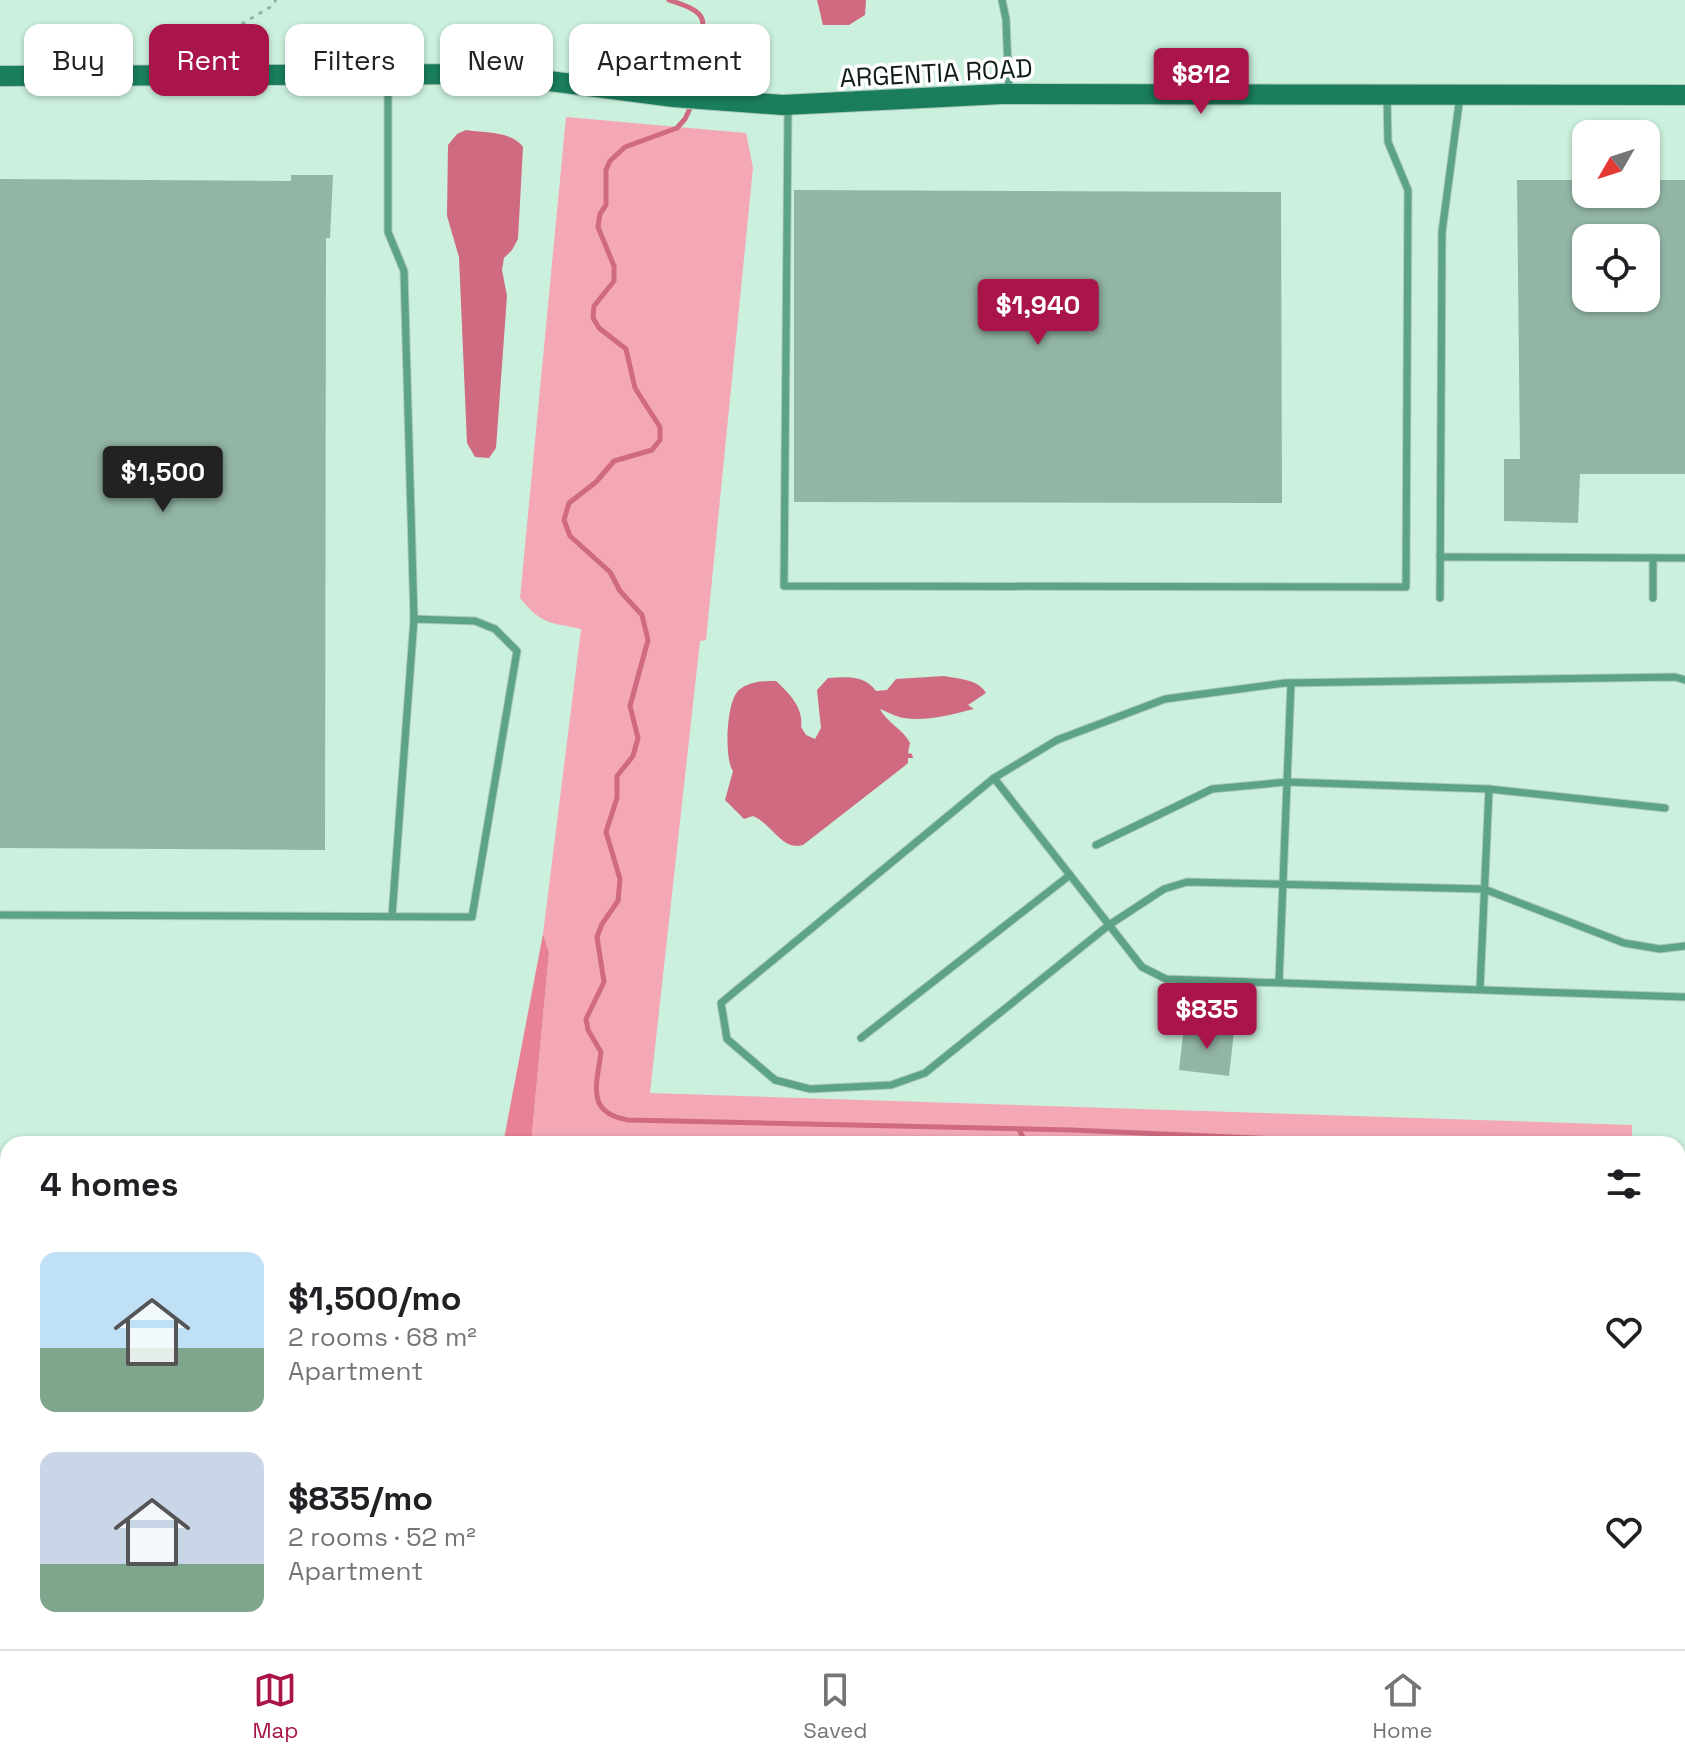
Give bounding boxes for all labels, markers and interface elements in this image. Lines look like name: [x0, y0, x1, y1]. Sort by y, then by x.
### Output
chip: Buy: [24, 24, 133, 96]
chip: Rent: [149, 24, 269, 96]
chip: Filters: [285, 24, 424, 96]
chip: New: [440, 24, 553, 96]
chip: Apartment: [569, 24, 770, 96]
pin: $812: [1154, 48, 1248, 116]
street label: ARGENTIA ROAD: [839, 51, 1033, 95]
text: $812: [1172, 57, 1230, 91]
north arrow: [1572, 120, 1660, 208]
map controls: [1572, 120, 1660, 312]
button: locate: [1572, 224, 1660, 312]
pin: $1,940: [973, 279, 1103, 347]
text: $1,940: [996, 288, 1080, 322]
pin: $1,500: [98, 446, 228, 514]
text: $1,500: [121, 455, 205, 489]
pin: $835: [1160, 983, 1254, 1051]
text: $835: [1176, 992, 1238, 1026]
icon: filters: [1602, 1162, 1646, 1206]
text: 4 homes: [40, 1163, 178, 1206]
text: $1,500/mo: [288, 1277, 461, 1320]
icon: home: [104, 1284, 200, 1380]
icon: heart: [1602, 1310, 1646, 1354]
text: 2 rooms · 68 m²: [288, 1320, 477, 1354]
text: Apartment: [288, 1354, 423, 1388]
text: $835/mo: [288, 1477, 433, 1520]
icon: home: [104, 1484, 200, 1580]
icon: heart: [1602, 1510, 1646, 1554]
text: 2 rooms · 52 m²: [288, 1520, 476, 1554]
text: Apartment: [288, 1554, 423, 1588]
tab: Map: [253, 1668, 298, 1744]
tab: Saved: [803, 1668, 868, 1744]
tab: Home: [1373, 1668, 1433, 1744]

